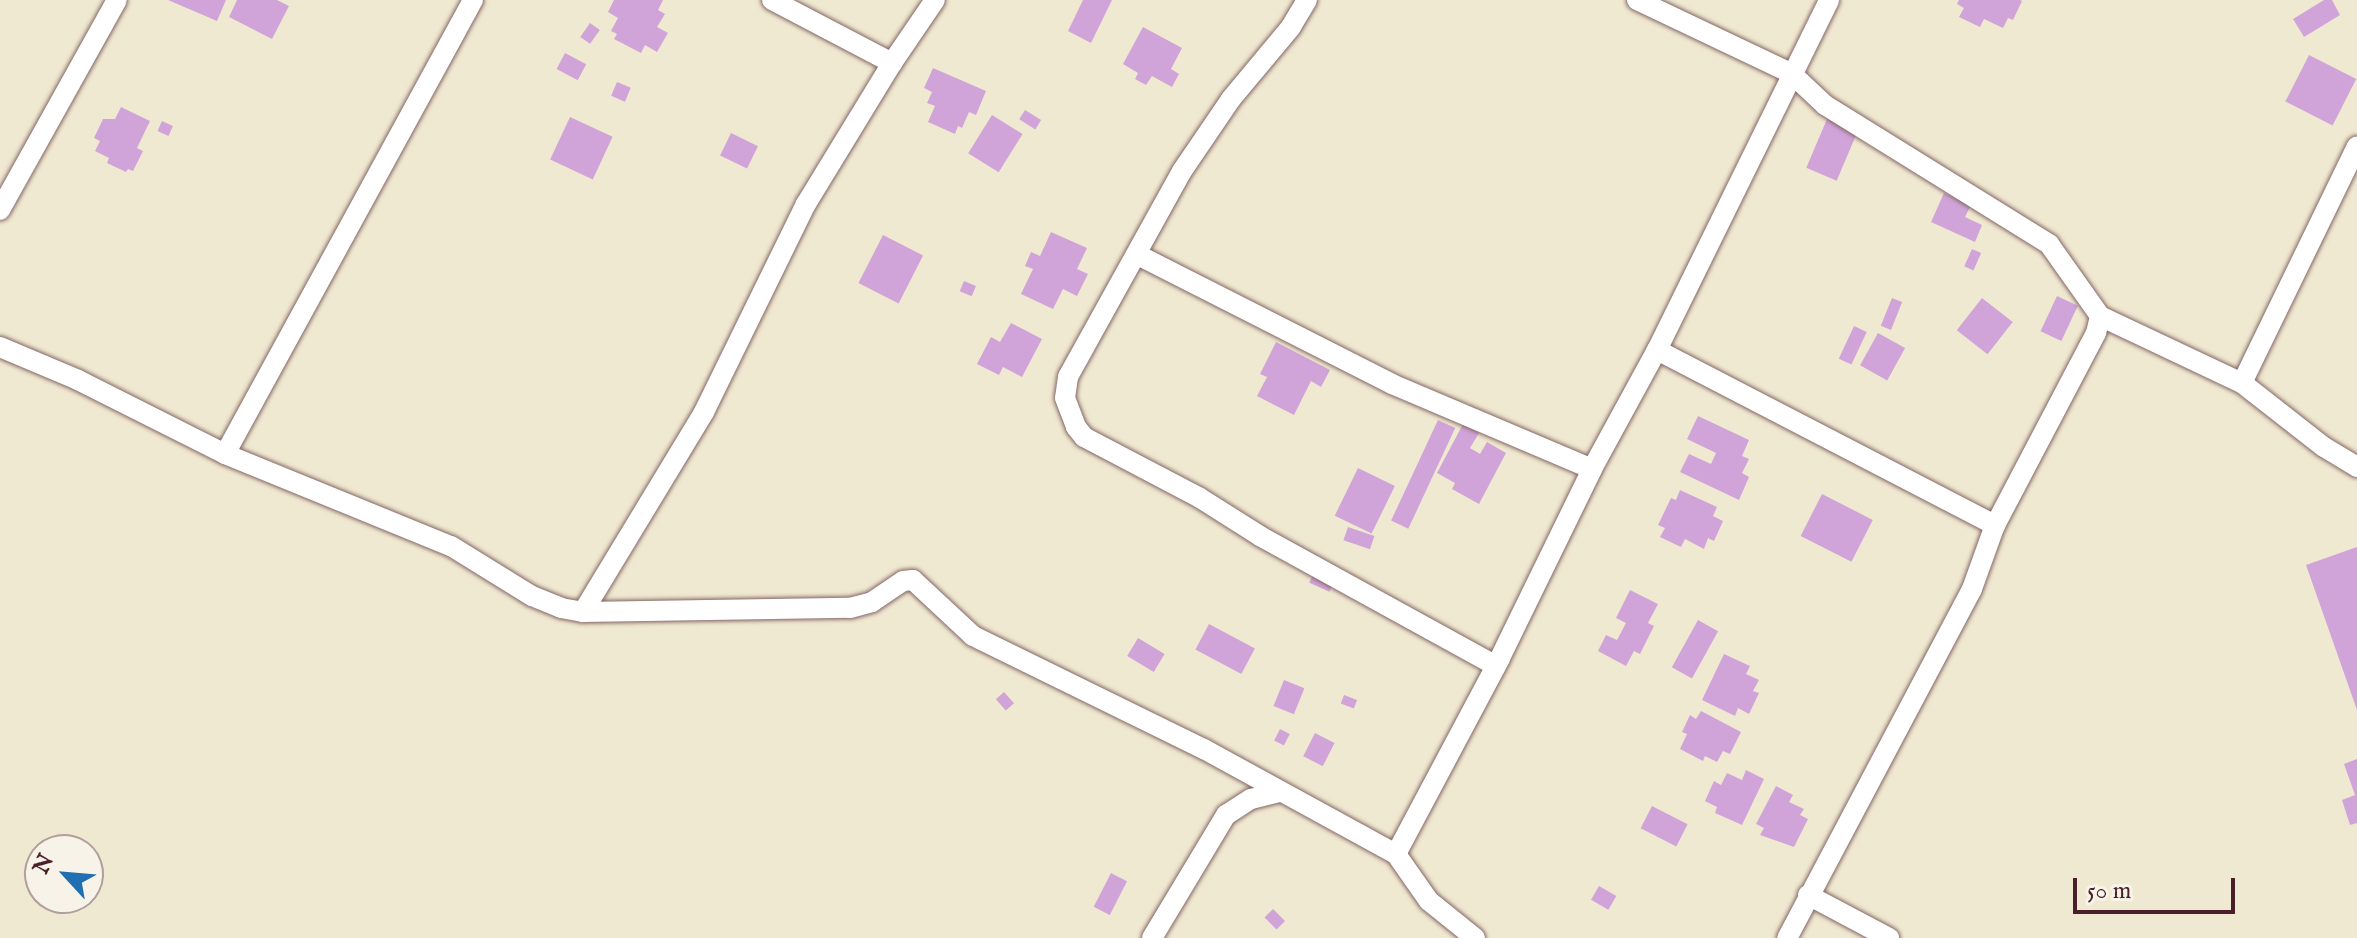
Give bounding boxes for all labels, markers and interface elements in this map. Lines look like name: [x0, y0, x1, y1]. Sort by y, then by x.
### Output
north arrow: [24, 834, 104, 914]
text: N: [27, 850, 61, 879]
scale bar: [2077, 862, 2239, 912]
text: 50 m: [2087, 876, 2131, 907]

